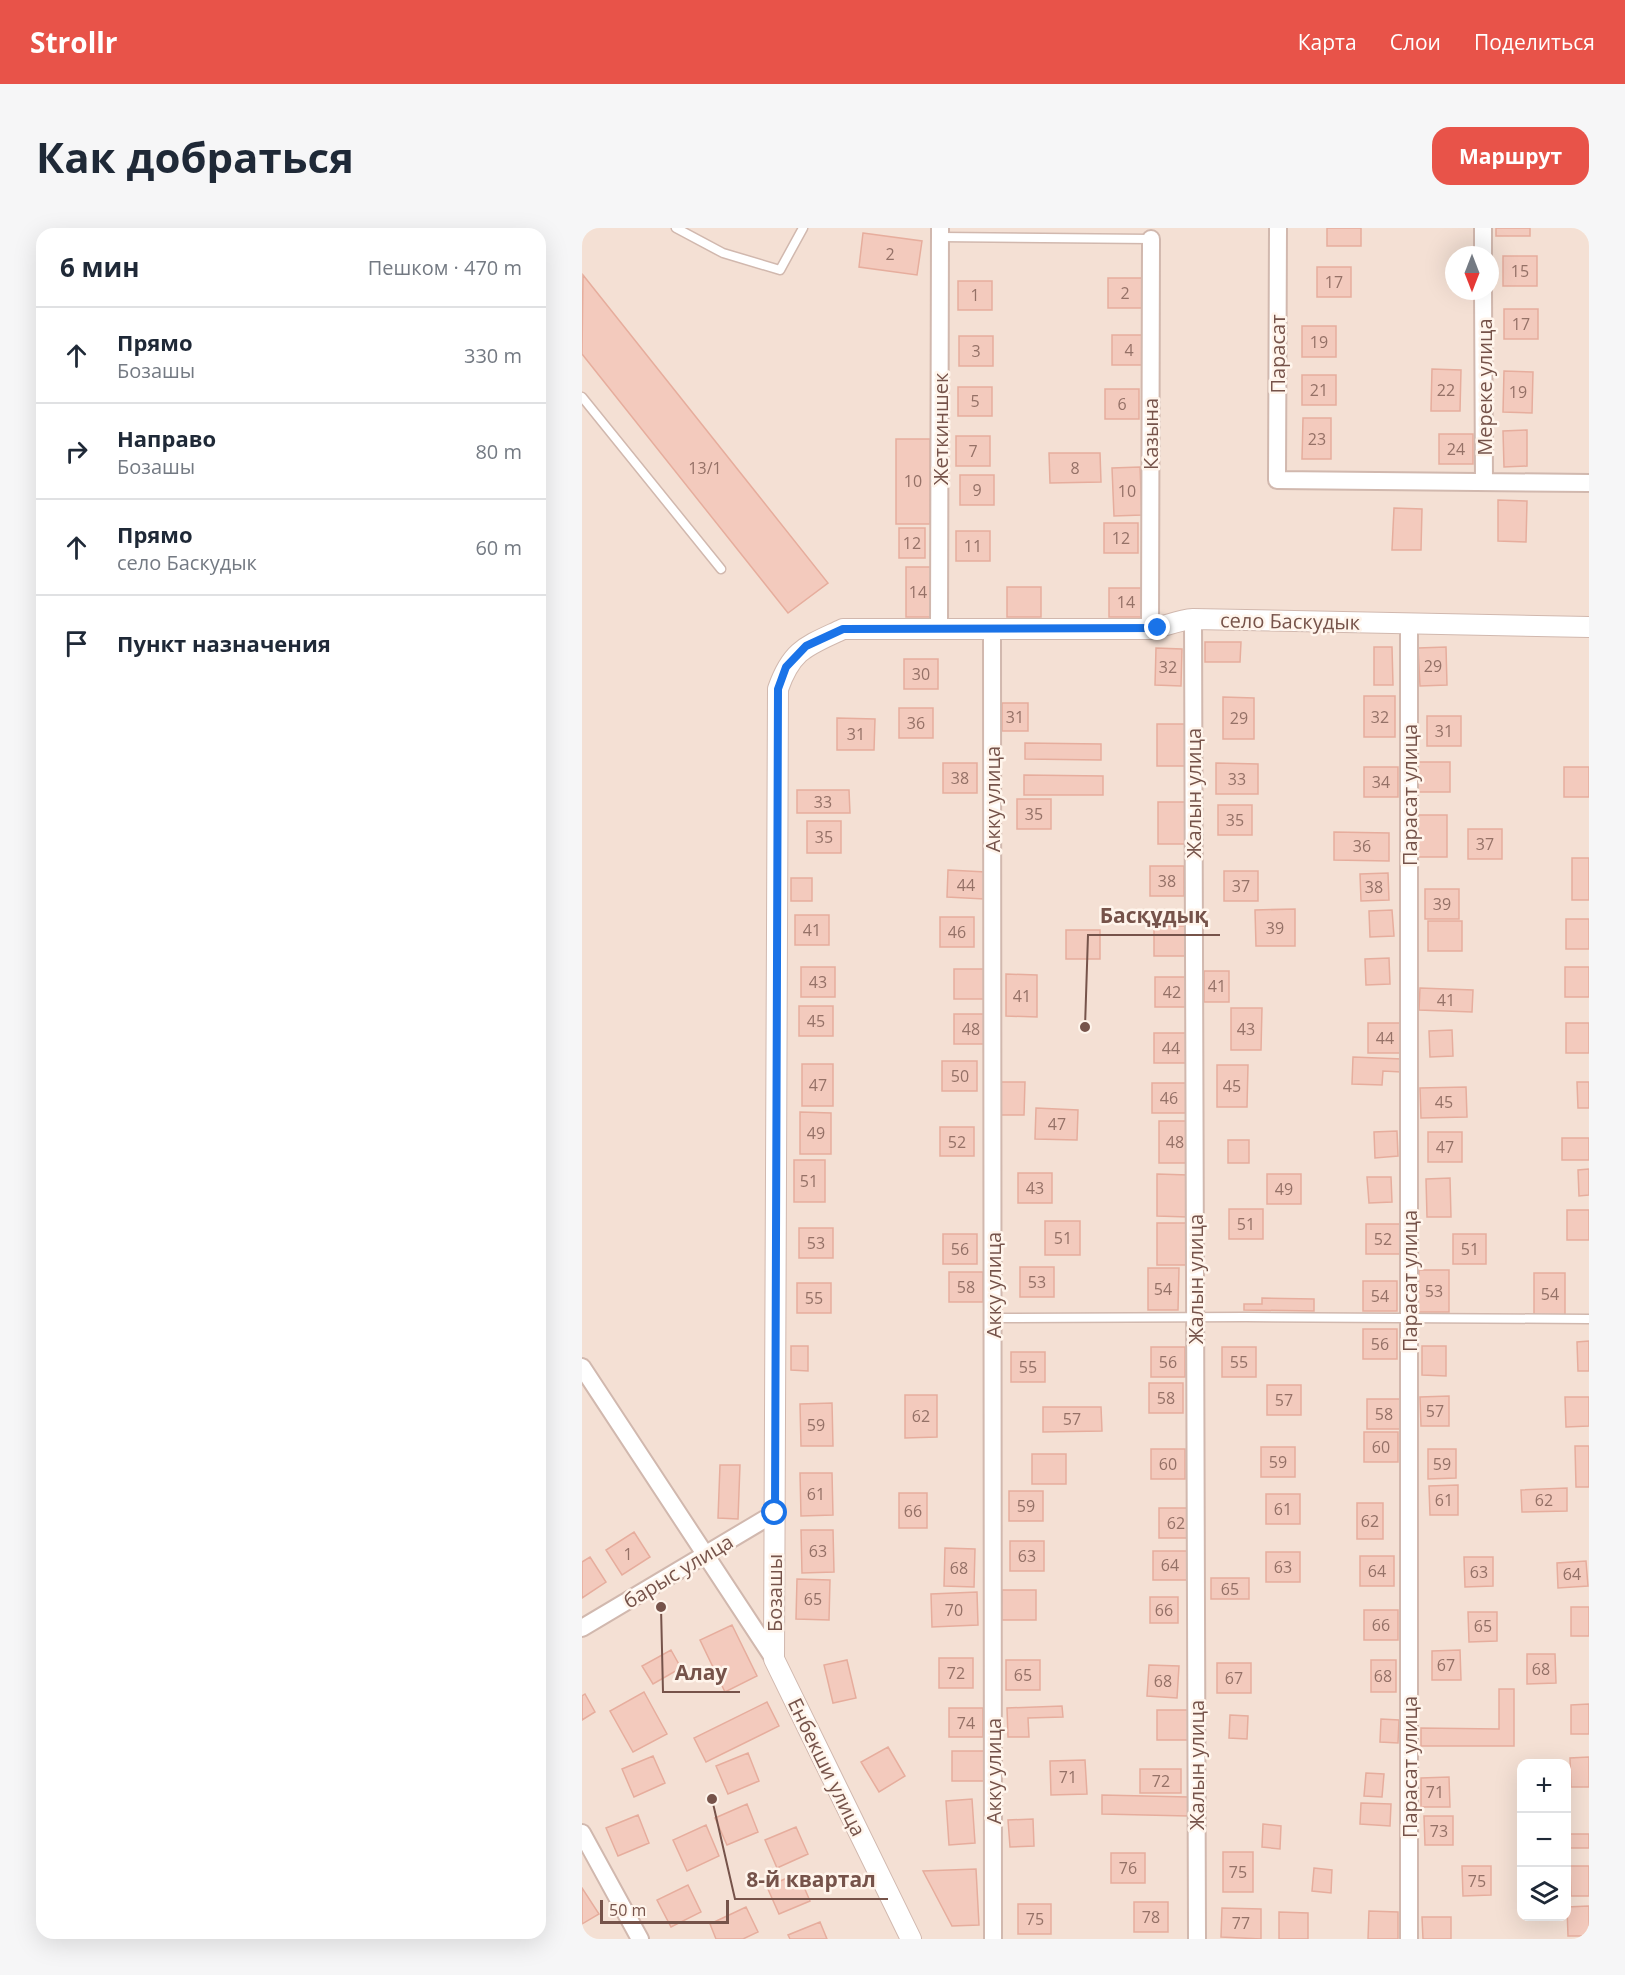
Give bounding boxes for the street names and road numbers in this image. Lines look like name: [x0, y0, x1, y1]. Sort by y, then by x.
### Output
street label: Парасат: [1264, 314, 1291, 394]
street label: Мереке улица: [1471, 318, 1498, 456]
street label: Жеткиншек: [927, 372, 954, 485]
street label: Казына: [1137, 398, 1164, 470]
street label: село Баскудык: [1220, 606, 1361, 636]
street label: Парасат улица: [1396, 724, 1423, 866]
street label: Жалын улица: [1180, 728, 1207, 858]
street label: Акку улица: [979, 746, 1006, 852]
street label: Парасат улица: [1396, 1210, 1423, 1352]
street label: Жалын улица: [1182, 1214, 1209, 1344]
street label: Акку улица: [980, 1232, 1007, 1338]
street label: барыс улица: [618, 1528, 738, 1614]
street label: Бозашы: [761, 1554, 788, 1632]
street label: Енбекши улица: [782, 1693, 872, 1841]
street label: Парасат улица: [1396, 1696, 1423, 1838]
street label: Жалын улица: [1183, 1700, 1210, 1830]
street label: Акку улица: [980, 1718, 1007, 1824]

